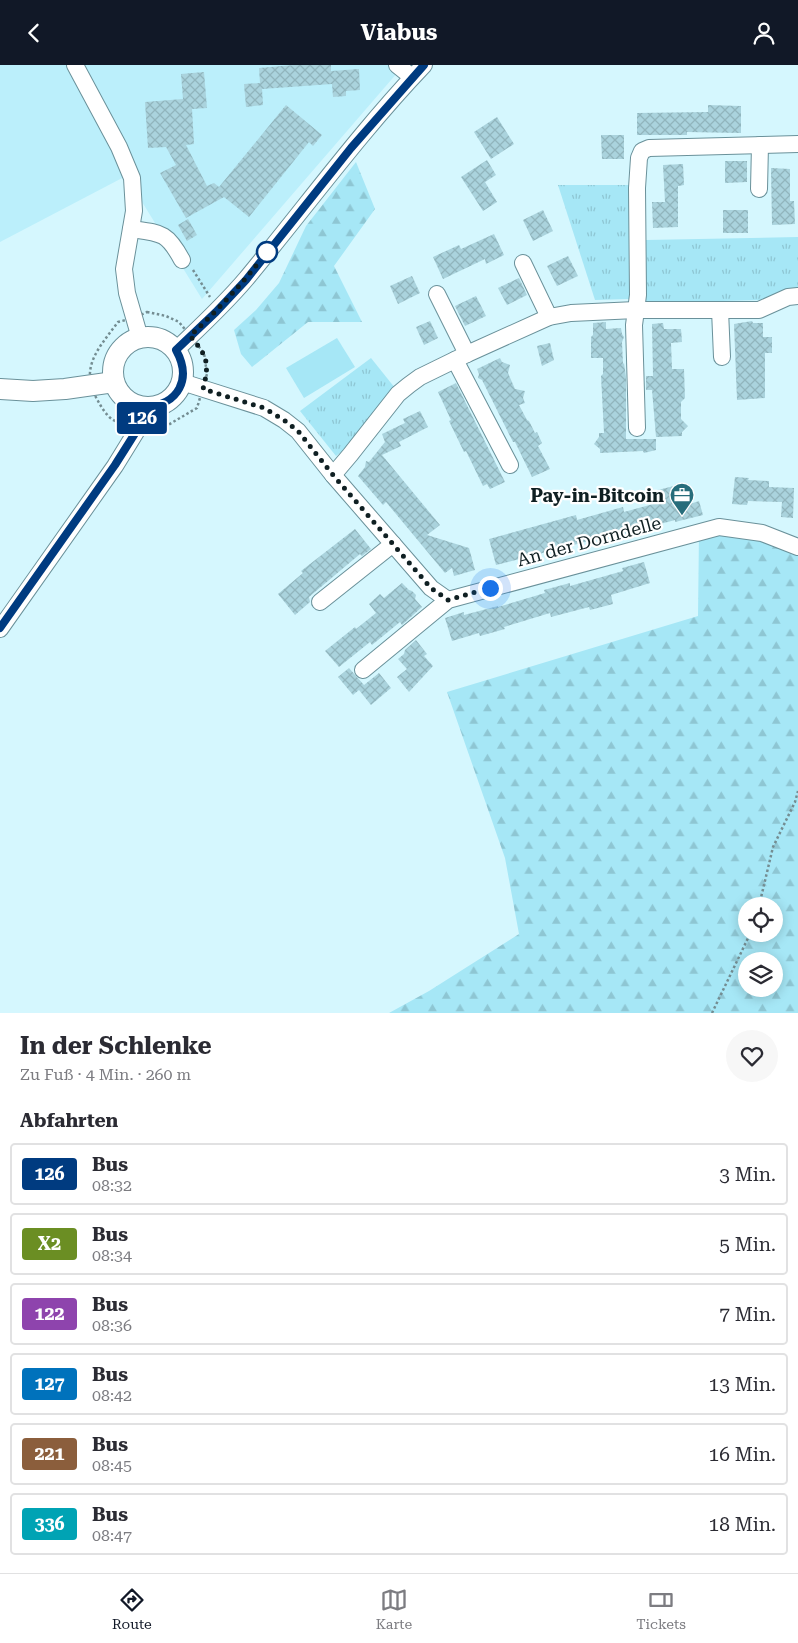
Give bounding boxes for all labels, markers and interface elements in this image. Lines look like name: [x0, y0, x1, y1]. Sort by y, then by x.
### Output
icon: back: [20, 19, 48, 47]
icon: person: [750, 19, 778, 47]
text: Viabus: [361, 20, 437, 45]
unlabelled marker: [256, 241, 278, 263]
line badge: 126: [113, 402, 171, 434]
text: 126: [127, 407, 157, 428]
office icon: Pay-in-Bitcoin: [669, 482, 695, 516]
place label: Pay-in-Bitcoin: [531, 485, 664, 506]
street label: An der Dorndelle: [515, 512, 664, 570]
your location: [478, 576, 503, 601]
map controls: [738, 897, 783, 997]
button: locate: [738, 897, 783, 942]
button: layers: [738, 952, 783, 997]
button: heart: [726, 1030, 778, 1082]
text: In der Schlenke: [20, 1032, 212, 1060]
text: Zu Fuß · 4 Min. · 260 m: [20, 1065, 191, 1084]
text: Abfahrten: [20, 1109, 118, 1132]
text: Bus: [92, 1153, 128, 1176]
text: 126: [34, 1163, 65, 1184]
text: 3 Min.: [719, 1163, 776, 1186]
text: 08:32: [92, 1176, 132, 1195]
text: Bus: [92, 1223, 128, 1246]
text: X2: [38, 1233, 61, 1254]
text: 5 Min.: [719, 1233, 776, 1256]
text: 08:34: [92, 1246, 132, 1265]
text: Bus: [92, 1293, 128, 1316]
text: 122: [34, 1303, 65, 1324]
text: 7 Min.: [719, 1303, 776, 1326]
text: 08:36: [92, 1316, 132, 1335]
text: Bus: [92, 1363, 128, 1386]
text: 127: [34, 1373, 65, 1394]
text: 13 Min.: [709, 1373, 776, 1396]
text: 08:42: [92, 1386, 132, 1405]
text: Bus: [92, 1433, 128, 1456]
text: 221: [34, 1443, 65, 1464]
text: 16 Min.: [709, 1443, 776, 1466]
text: 08:45: [92, 1456, 132, 1475]
text: Bus: [92, 1503, 128, 1526]
text: 336: [34, 1513, 65, 1534]
text: 18 Min.: [709, 1513, 776, 1536]
text: 08:47: [92, 1526, 132, 1545]
tab: Route: [112, 1586, 152, 1632]
tab: Karte: [376, 1586, 412, 1632]
tab: Tickets: [636, 1586, 686, 1632]

